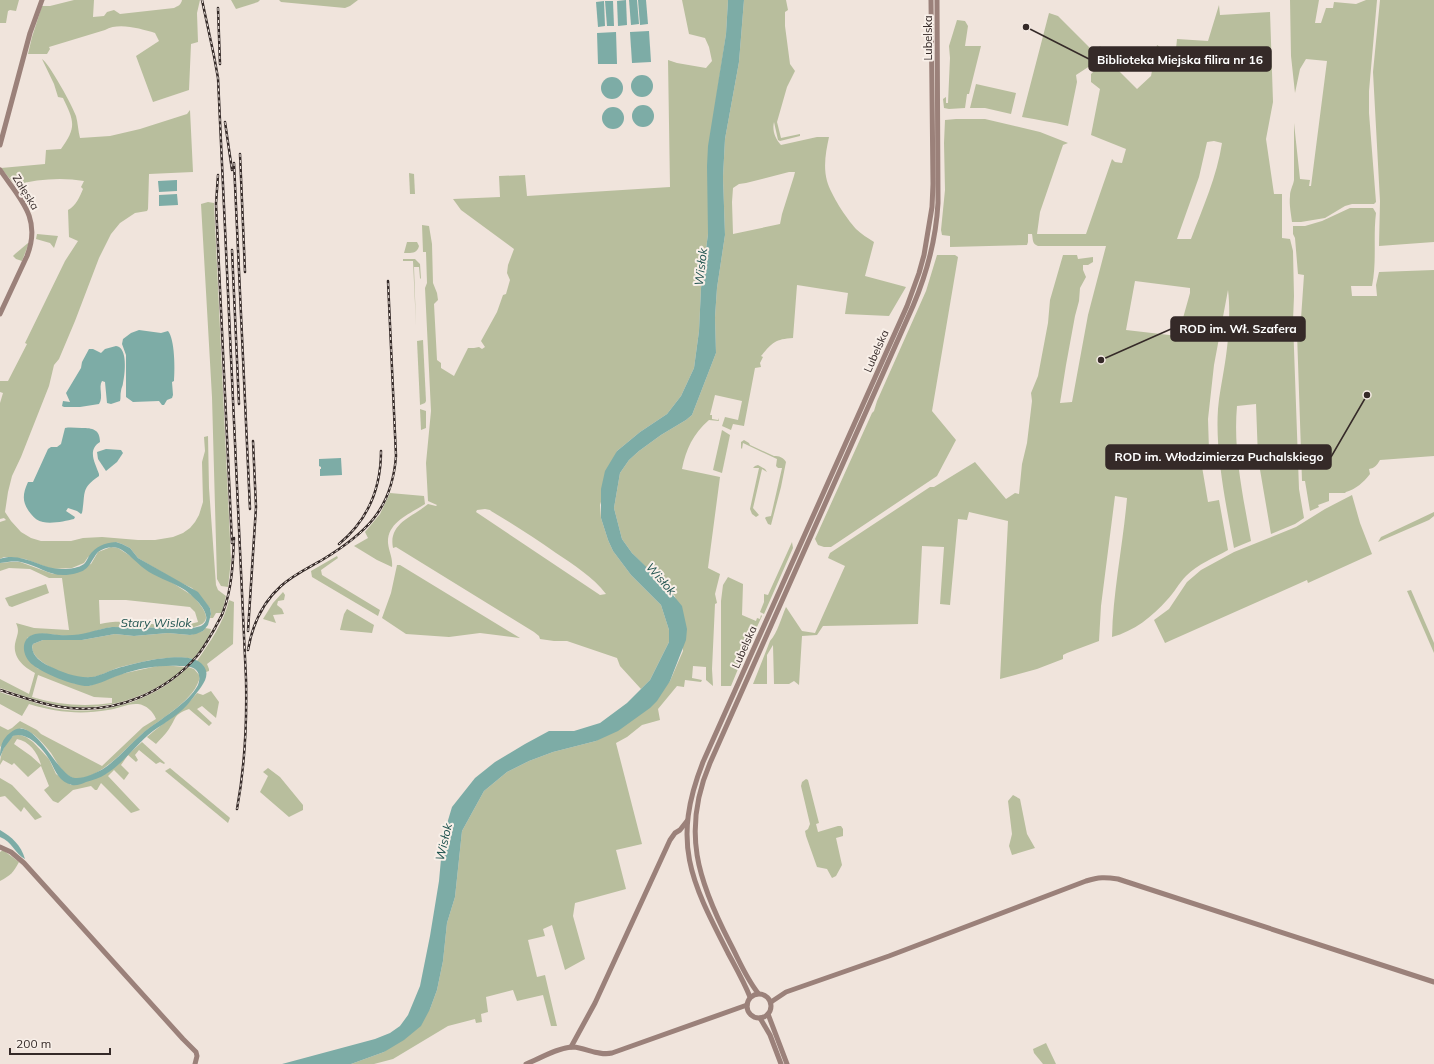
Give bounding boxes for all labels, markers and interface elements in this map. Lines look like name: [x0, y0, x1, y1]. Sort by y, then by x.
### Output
street label: Lubelska: [921, 15, 935, 61]
callout: Biblioteka Miejska filira nr 16: [1089, 47, 1271, 71]
text: Biblioteka Miejska filira nr 16: [1097, 52, 1263, 67]
street label: Załęska: [10, 172, 42, 212]
water label: Wisłok: [691, 246, 710, 287]
callout: ROD im. Wł. Szafera: [1171, 317, 1305, 341]
text: ROD im. Wł. Szafera: [1179, 321, 1297, 336]
street label: Lubelska: [860, 328, 892, 374]
callout: ROD im. Włodzimierza Puchalskiego: [1106, 445, 1331, 469]
text: ROD im. Włodzimierza Puchalskiego: [1114, 449, 1324, 464]
water label: Wisłok: [643, 560, 680, 598]
water label: Stary Wislok: [120, 615, 192, 630]
street label: Lubelska: [728, 624, 760, 670]
water label: Wisłok: [432, 821, 455, 862]
scale bar: [10, 1030, 110, 1056]
text: 200 m: [16, 1036, 51, 1051]

